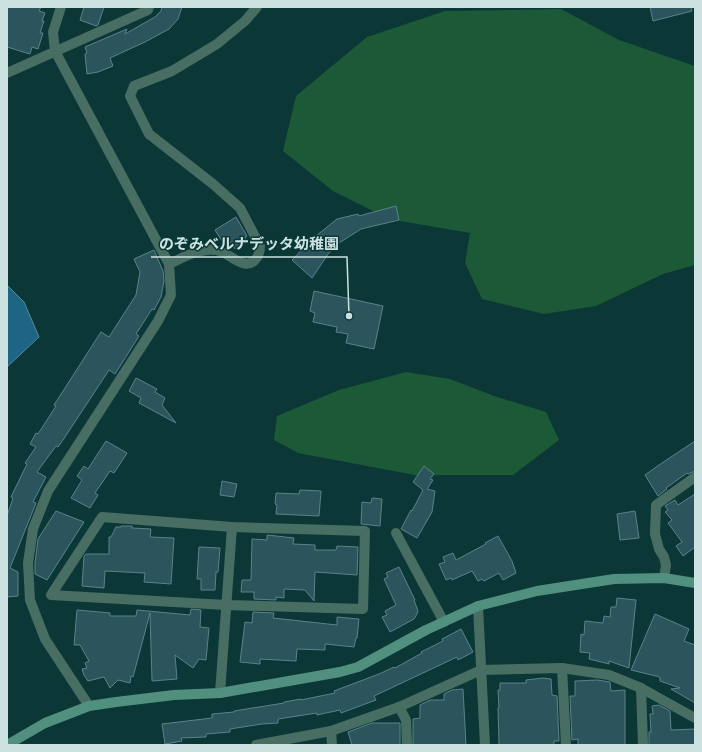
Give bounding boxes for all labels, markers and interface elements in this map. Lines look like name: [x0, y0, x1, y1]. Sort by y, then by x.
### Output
callout: のぞみベルナデッタ幼稚園: [151, 230, 347, 257]
text: のぞみベルナデッタ幼稚園: [159, 236, 339, 252]

